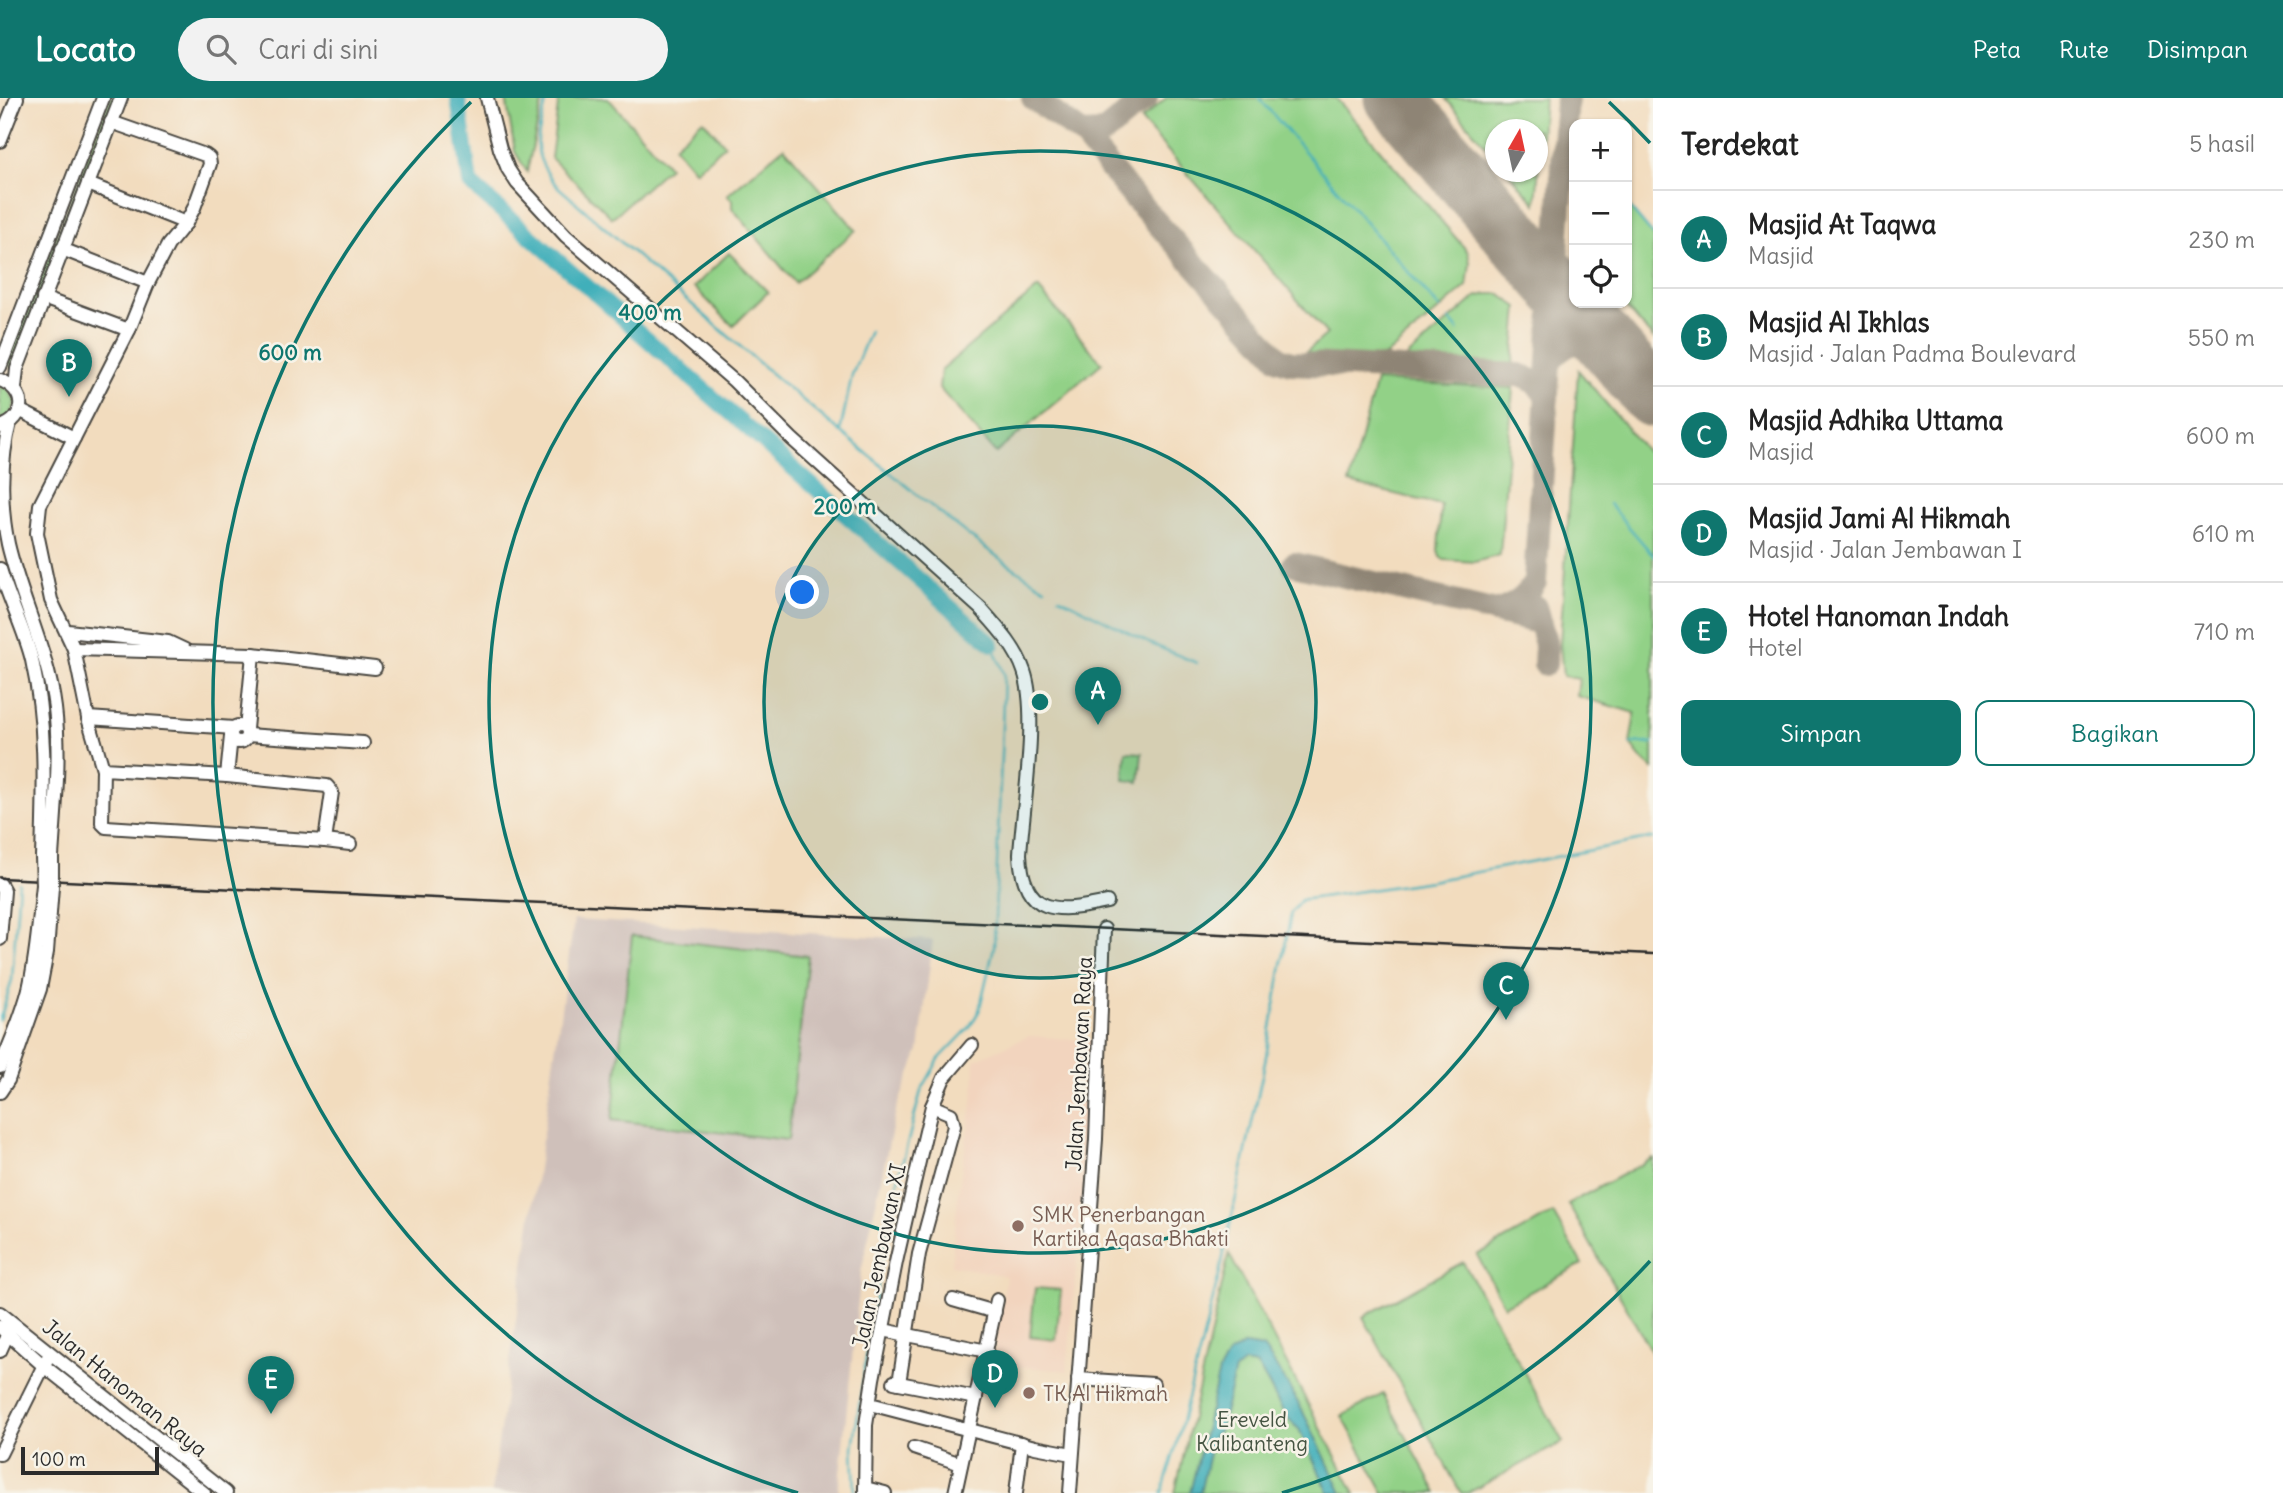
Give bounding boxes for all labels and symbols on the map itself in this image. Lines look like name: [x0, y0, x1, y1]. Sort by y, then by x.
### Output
north arrow: [1485, 119, 1548, 182]
text: 400 m: [618, 299, 682, 326]
pin: B: [46, 339, 92, 397]
text: 600 m: [258, 339, 322, 366]
text: 200 m: [814, 493, 877, 520]
your location: [785, 575, 819, 609]
pin: A: [1075, 667, 1121, 725]
centre of rings: [1028, 690, 1052, 714]
street label: Jalan Jembawan Raya: [1060, 956, 1098, 1172]
pin: C: [1483, 962, 1529, 1020]
street label: Jalan Jembawan XI: [846, 1161, 912, 1351]
place label: SMK Penerbangan Kartika Aqasa Bhakti: [1032, 1201, 1229, 1252]
marker: SMK Penerbangan Kartika Aqasa Bhakti: [1010, 1218, 1026, 1234]
street label: Jalan Hanoman Raya: [37, 1313, 213, 1463]
pin: D: [972, 1350, 1018, 1408]
pin: E: [248, 1356, 294, 1414]
place label: TK Al Hikmah: [1043, 1380, 1168, 1407]
marker: TK Al Hikmah: [1021, 1385, 1037, 1401]
park label: Ereveld Kalibanteng: [1196, 1406, 1308, 1457]
scale bar: [21, 1444, 159, 1476]

